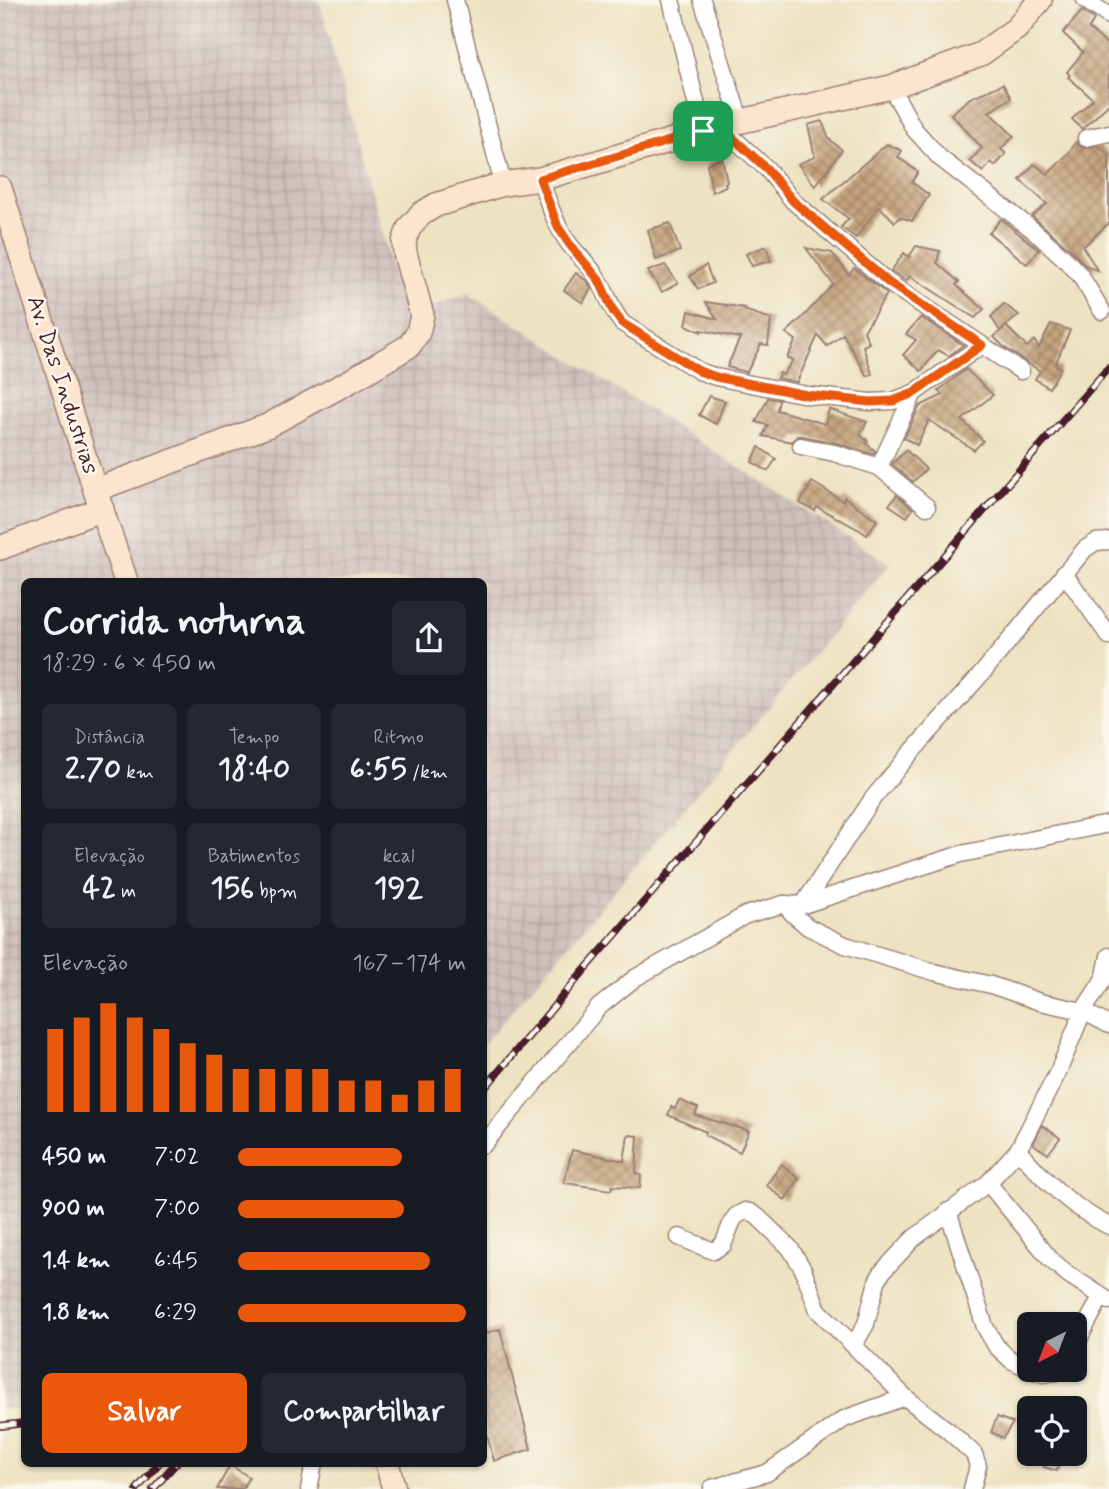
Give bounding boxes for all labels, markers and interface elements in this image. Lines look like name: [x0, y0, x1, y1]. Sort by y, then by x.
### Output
pin: [673, 101, 733, 161]
icon: arrive: [684, 112, 722, 150]
street label: Av. Das Industrias: [19, 292, 105, 478]
text: Corrida noturna: [42, 598, 306, 647]
button: share: [392, 601, 466, 675]
text: 18:29 · 6 × 450 m: [42, 649, 216, 679]
text: Distância: [74, 725, 145, 750]
text: Tempo: [229, 725, 279, 750]
text: Ritmo: [374, 725, 424, 750]
text: 2.70: [65, 750, 121, 789]
text: 18:40: [218, 750, 290, 789]
text: 6:55: [349, 750, 407, 789]
text: km: [121, 760, 154, 785]
text: /km: [407, 760, 448, 785]
text: Elevação: [74, 844, 145, 869]
text: Batimentos: [208, 844, 300, 869]
text: kcal: [383, 844, 415, 869]
text: 42: [83, 869, 116, 908]
text: 156: [211, 869, 254, 908]
text: 192: [374, 869, 423, 908]
text: m: [116, 879, 136, 904]
text: bpm: [254, 879, 297, 904]
text: Elevação: [42, 949, 128, 979]
text: 167–174 m: [353, 949, 466, 979]
text: 450 m: [42, 1142, 106, 1172]
text: 7:02: [154, 1142, 199, 1172]
text: 900 m: [42, 1194, 105, 1224]
text: 7:00: [154, 1194, 200, 1224]
text: 1.4 km: [42, 1246, 110, 1276]
text: 6:45: [154, 1246, 198, 1276]
text: 1.8 km: [42, 1298, 110, 1328]
text: 6:29: [154, 1298, 197, 1328]
north arrow: [1017, 1312, 1087, 1382]
map controls: [1017, 1312, 1087, 1466]
button: Salvar: [42, 1373, 247, 1453]
button: Compartilhar: [261, 1373, 466, 1453]
button: locate: [1017, 1396, 1087, 1466]

